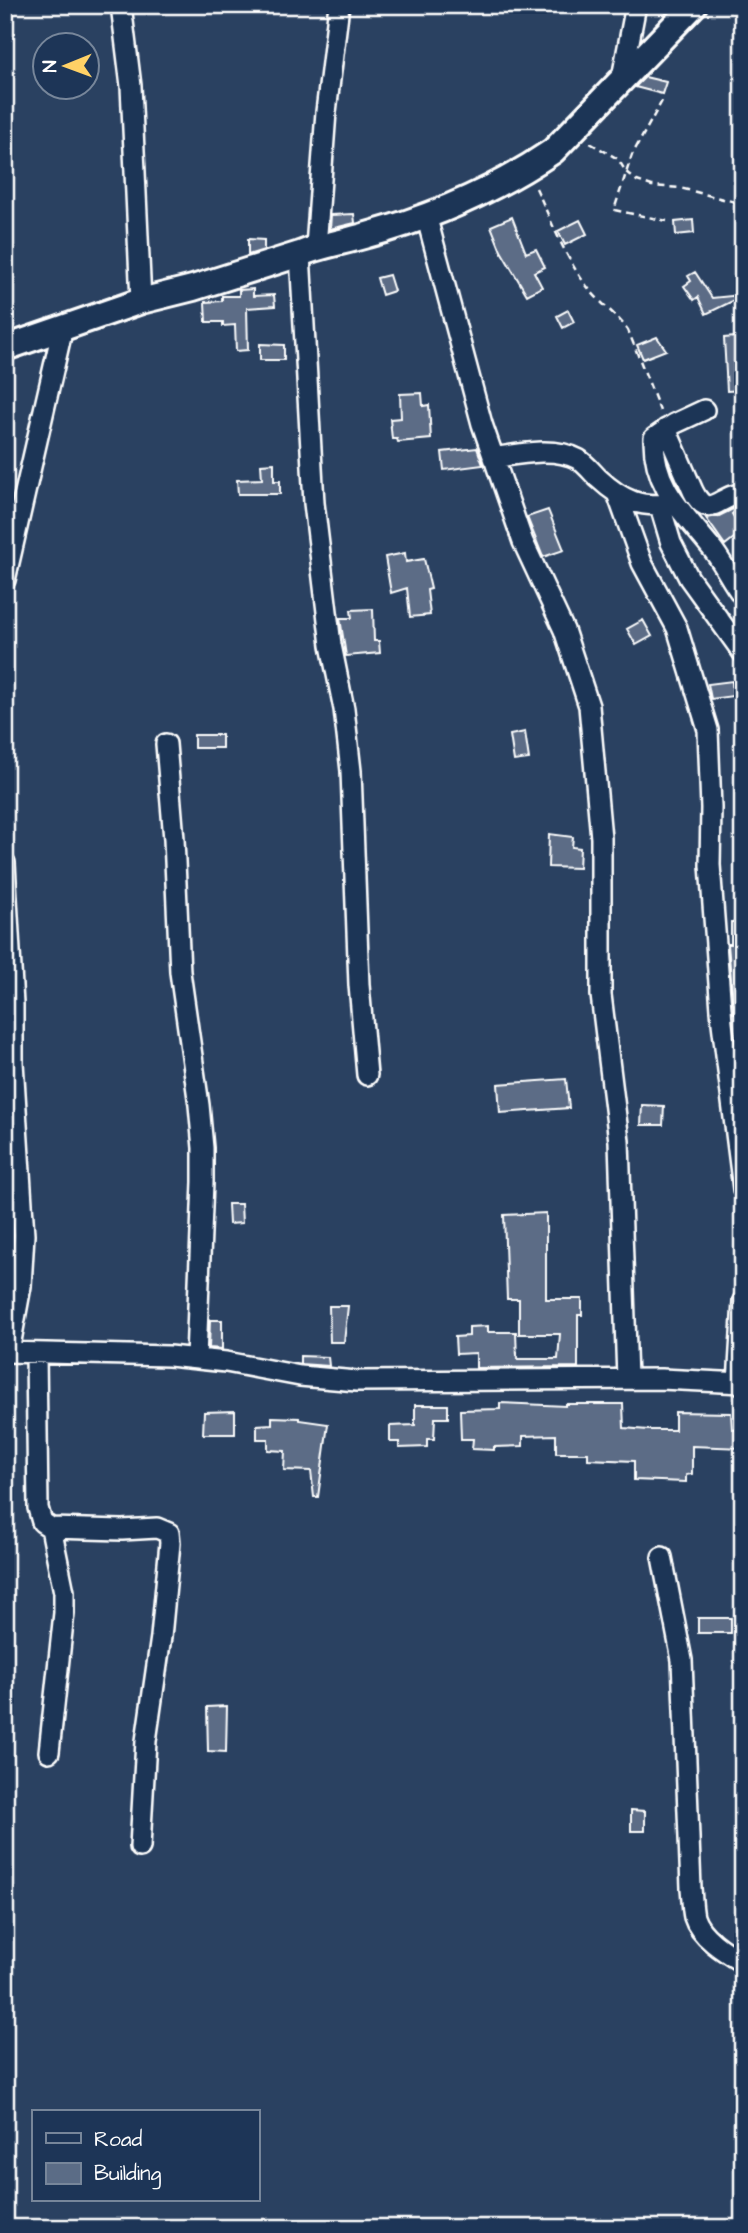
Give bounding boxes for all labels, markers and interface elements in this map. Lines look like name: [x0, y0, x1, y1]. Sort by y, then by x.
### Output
north arrow: [32, 32, 102, 102]
text: N: [37, 60, 64, 72]
legend: [32, 2110, 259, 2202]
text: Road: [94, 2125, 142, 2154]
text: Building: [94, 2159, 162, 2190]

